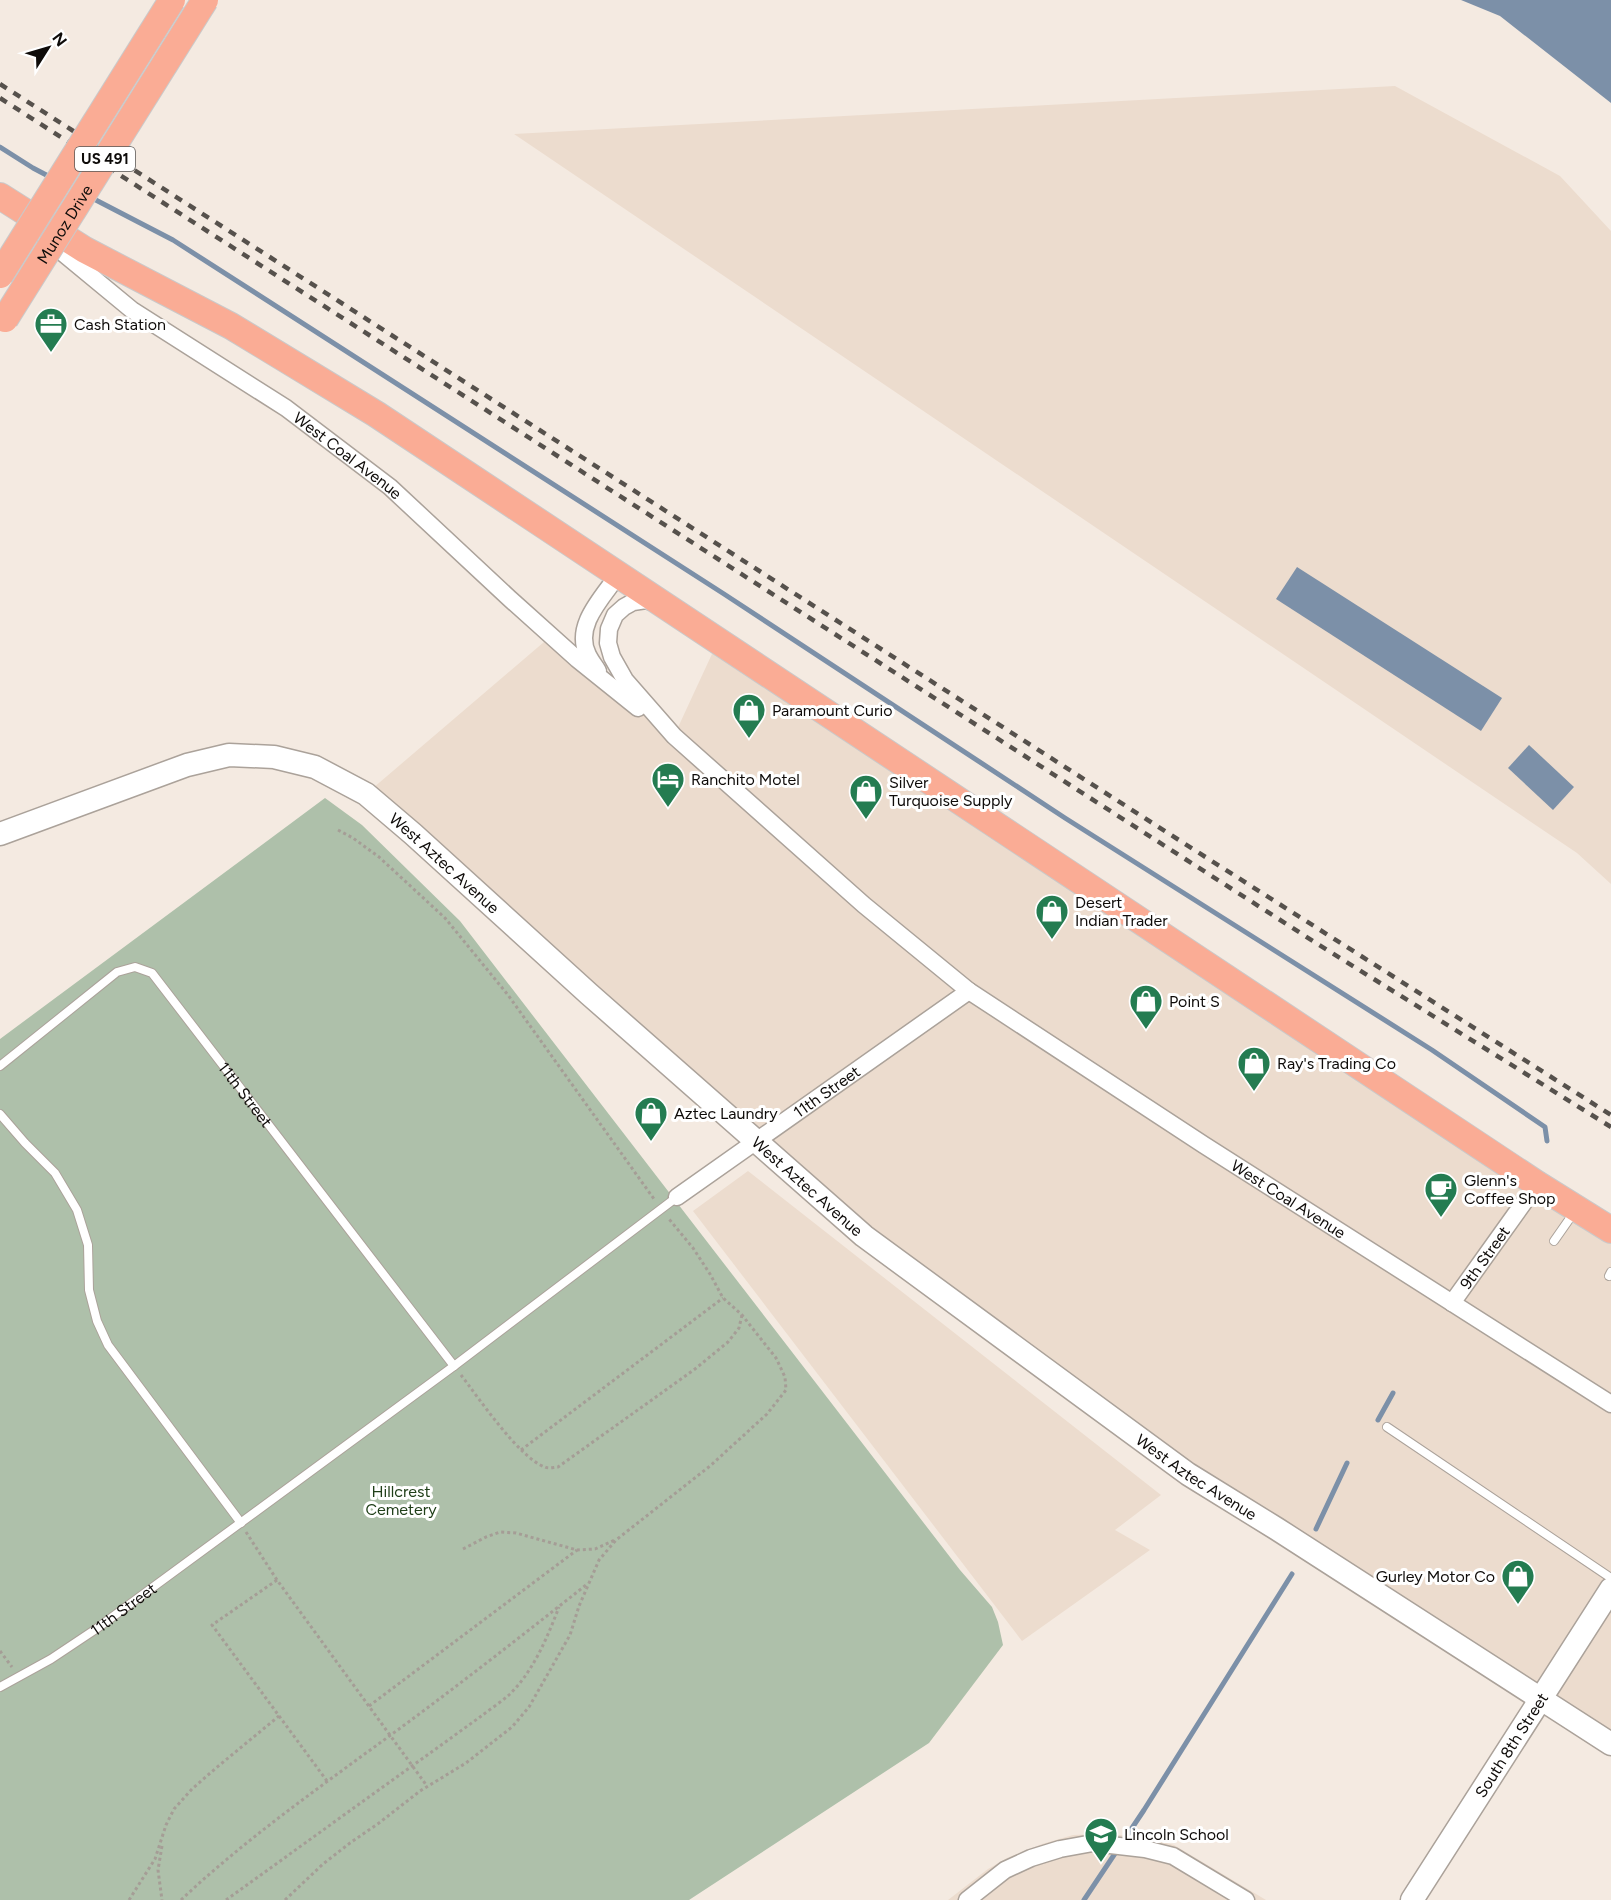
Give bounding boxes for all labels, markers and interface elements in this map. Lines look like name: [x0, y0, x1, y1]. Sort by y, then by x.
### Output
north arrow: [18, 18, 78, 78]
text: N: [48, 29, 71, 50]
road number: US 491: [75, 147, 135, 171]
street label: Munoz Drive: [33, 181, 97, 267]
office icon: Cash Station: [33, 306, 69, 353]
place label: Cash Station: [74, 315, 166, 334]
street label: West Coal Avenue: [290, 408, 406, 503]
shop icon: Paramount Curio: [731, 692, 767, 739]
place label: Paramount Curio: [772, 701, 892, 720]
hotel icon: Ranchito Motel: [650, 761, 686, 808]
place label: Ranchito Motel: [691, 770, 800, 789]
shop icon: Silver Turquoise Supply: [848, 773, 884, 820]
place label: Silver Turquoise Supply: [889, 773, 1013, 810]
street label: West Aztec Avenue: [385, 809, 503, 918]
shop icon: Desert Indian Trader: [1034, 893, 1070, 940]
place label: Desert Indian Trader: [1075, 893, 1168, 930]
shop icon: Point S: [1128, 983, 1164, 1030]
place label: Point S: [1169, 992, 1220, 1011]
shop icon: Ray's Trading Co: [1236, 1045, 1272, 1092]
place label: Ray's Trading Co: [1277, 1054, 1396, 1073]
street label: 11th Street: [214, 1058, 276, 1131]
street label: 11th Street: [790, 1062, 864, 1122]
shop icon: Aztec Laundry: [633, 1095, 669, 1142]
place label: Aztec Laundry: [674, 1104, 778, 1123]
street label: West Aztec Avenue: [748, 1133, 867, 1241]
street label: West Coal Avenue: [1228, 1156, 1349, 1243]
cafe icon: Glenn's Coffee Shop: [1423, 1171, 1459, 1218]
place label: Glenn's Coffee Shop: [1464, 1171, 1555, 1208]
street label: 9th Street: [1456, 1223, 1514, 1293]
street label: West Aztec Avenue: [1132, 1430, 1260, 1524]
park label: Hillcrest Cemetery: [365, 1482, 437, 1519]
shop icon: Gurley Motor Co: [1500, 1558, 1536, 1605]
place label: Gurley Motor Co: [1376, 1567, 1495, 1586]
street label: 11th Street: [87, 1579, 160, 1640]
street label: South 8th Street: [1471, 1689, 1552, 1801]
school or university icon: Lincoln School: [1083, 1816, 1119, 1863]
place label: Lincoln School: [1124, 1825, 1229, 1844]

